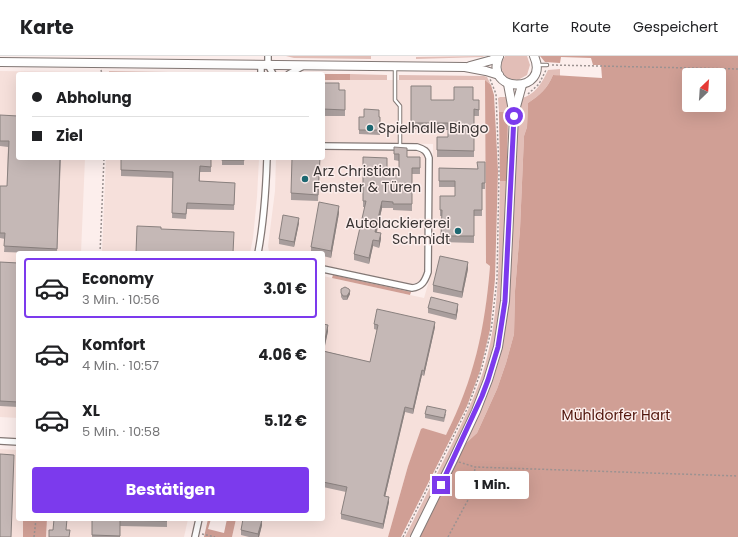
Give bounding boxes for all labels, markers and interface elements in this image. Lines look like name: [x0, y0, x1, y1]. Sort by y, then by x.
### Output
text: Karte: [20, 14, 74, 41]
text: Karte: [512, 17, 549, 37]
text: Route: [571, 17, 611, 37]
text: Gespeichert: [633, 17, 718, 37]
north arrow: [682, 68, 726, 112]
map controls: [682, 68, 726, 112]
text: Abholung: [56, 87, 132, 108]
route start: [505, 107, 523, 125]
place label: Spielhalle Bingo: [378, 118, 488, 138]
marker: Spielhalle Bingo: [365, 123, 375, 133]
text: Ziel: [56, 125, 83, 146]
place label: Arz Christian Fenster & Türen: [313, 161, 421, 197]
marker: Arz Christian Fenster & Türen: [300, 174, 310, 184]
place label: Autolackiererei Schmidt: [346, 213, 450, 249]
marker: Autolackiererei Schmidt: [453, 226, 463, 236]
text: Economy: [82, 268, 154, 289]
icon: car: [34, 270, 70, 306]
text: 3.01 €: [263, 278, 307, 299]
text: 3 Min. · 10:56: [82, 290, 160, 309]
text: Komfort: [82, 334, 145, 355]
icon: car: [34, 336, 70, 372]
text: 4.06 €: [258, 344, 307, 365]
text: 4 Min. · 10:57: [82, 356, 159, 375]
text: XL: [82, 400, 100, 421]
icon: car: [34, 402, 70, 438]
park label: Mühldorfer Hart: [562, 405, 670, 425]
text: 5.12 €: [264, 410, 307, 431]
text: 5 Min. · 10:58: [82, 422, 160, 441]
button: Bestätigen: [32, 467, 309, 513]
callout: 1 Min.: [455, 471, 529, 499]
text: 1 Min.: [474, 475, 510, 494]
route end: [432, 476, 450, 494]

